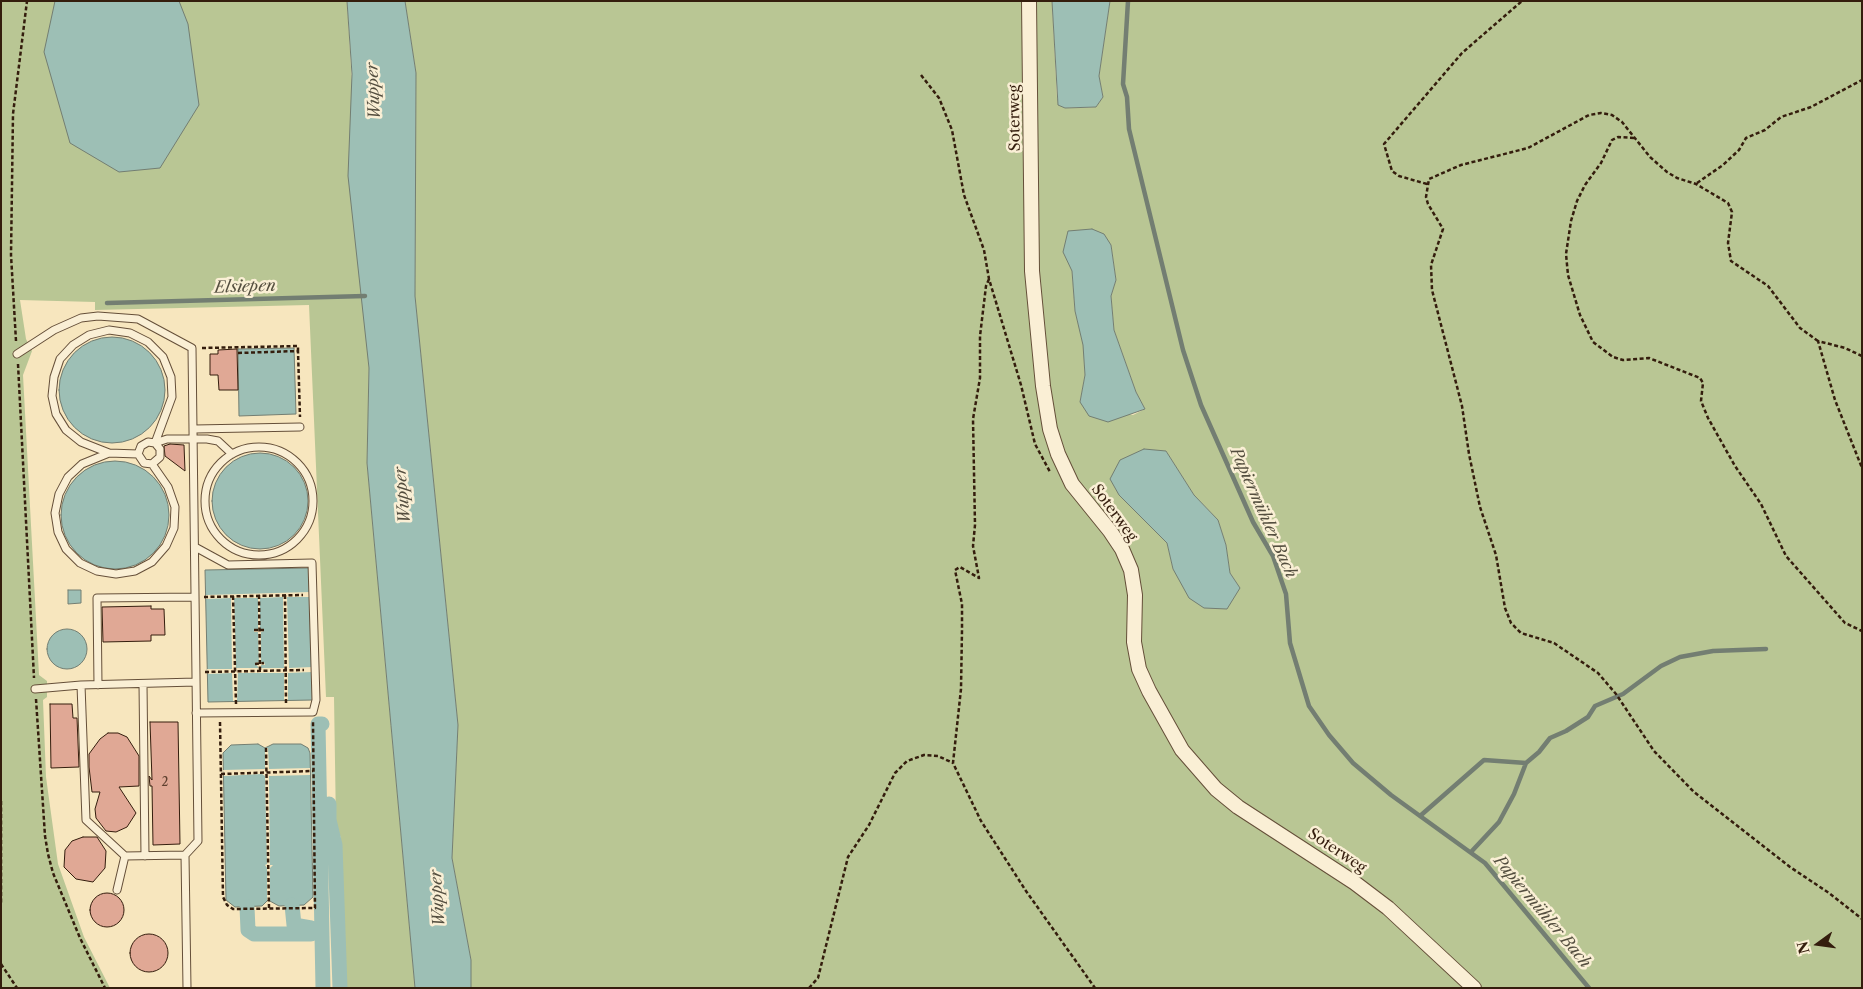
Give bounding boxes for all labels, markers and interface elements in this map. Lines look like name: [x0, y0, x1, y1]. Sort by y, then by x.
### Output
water label: Wupper: [363, 62, 385, 120]
street label: Soterweg: [1005, 85, 1025, 151]
water label: Elsiepen: [214, 276, 276, 298]
water label: Papiermühler Bach: [1226, 445, 1300, 581]
water label: Wupper: [391, 466, 415, 524]
street label: Soterweg: [1087, 481, 1141, 545]
house number: 2: [162, 776, 168, 790]
street label: Soterweg: [1304, 825, 1370, 877]
water label: Papiermühler Bach: [1489, 852, 1595, 972]
water label: Wupper: [426, 869, 450, 927]
north arrow: [1793, 919, 1843, 969]
text: N: [1793, 940, 1814, 956]

